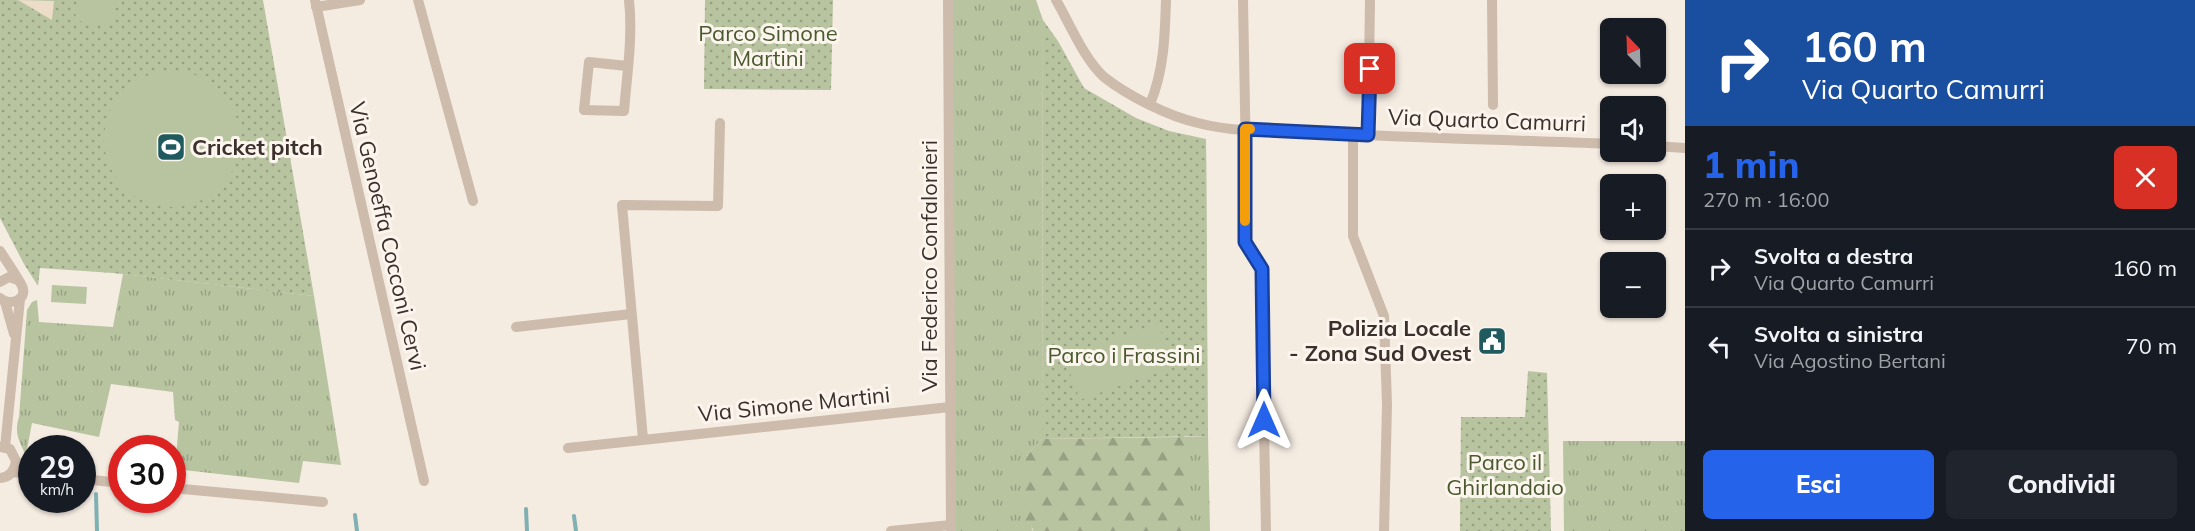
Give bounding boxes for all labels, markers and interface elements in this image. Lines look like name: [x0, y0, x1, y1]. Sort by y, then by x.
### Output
north arrow: [1600, 18, 1666, 84]
map controls: [1600, 18, 1666, 318]
park label: Parco Simone Martini: [698, 19, 838, 72]
text: 160 m: [1802, 20, 1927, 73]
icon: right: [1703, 24, 1781, 102]
pin: [1344, 43, 1395, 94]
icon: arrive: [1353, 52, 1386, 85]
text: Via Quarto Camurri: [1802, 72, 2045, 106]
button: sound: [1600, 96, 1666, 162]
street label: Via Genoeffa Cocconi Cervi: [343, 99, 433, 373]
street label: Via Quarto Camurri: [1388, 103, 1586, 137]
sports icon: Cricket pitch: [155, 131, 187, 163]
place label: Cricket pitch: [192, 133, 323, 161]
street label: Via Federico Confalonieri: [915, 140, 943, 392]
text: 1 min: [1703, 142, 1799, 187]
button: close: [2114, 146, 2177, 209]
button: +: [1600, 174, 1666, 240]
text: 270 m · 16:00: [1703, 187, 1829, 212]
text: Svolta a destra: [1754, 242, 1913, 270]
button: −: [1600, 252, 1666, 318]
icon: right: [1703, 252, 1736, 285]
text: 160 m: [2112, 254, 2177, 282]
text: Via Quarto Camurri: [1754, 270, 1934, 295]
place label: Polizia Locale - Zona Sud Ovest: [1289, 314, 1471, 367]
text: Svolta a sinistra: [1754, 320, 1923, 348]
public building icon: Polizia Locale - Zona Sud Ovest: [1476, 325, 1508, 357]
icon: left: [1703, 330, 1736, 363]
text: 70 m: [2126, 332, 2177, 360]
park label: Parco i Frassini: [1047, 341, 1201, 369]
text: Via Agostino Bertani: [1754, 348, 1946, 373]
street label: Via Simone Martini: [697, 380, 891, 428]
position arrow: [1232, 388, 1296, 452]
speed limit sign: 30: [108, 435, 186, 513]
text: 29: [39, 448, 75, 486]
park label: Parco il Ghirlandaio: [1446, 448, 1564, 501]
button: Esci: [1703, 450, 1934, 519]
button: Condividi: [1946, 450, 2177, 519]
text: km/h: [40, 480, 74, 499]

